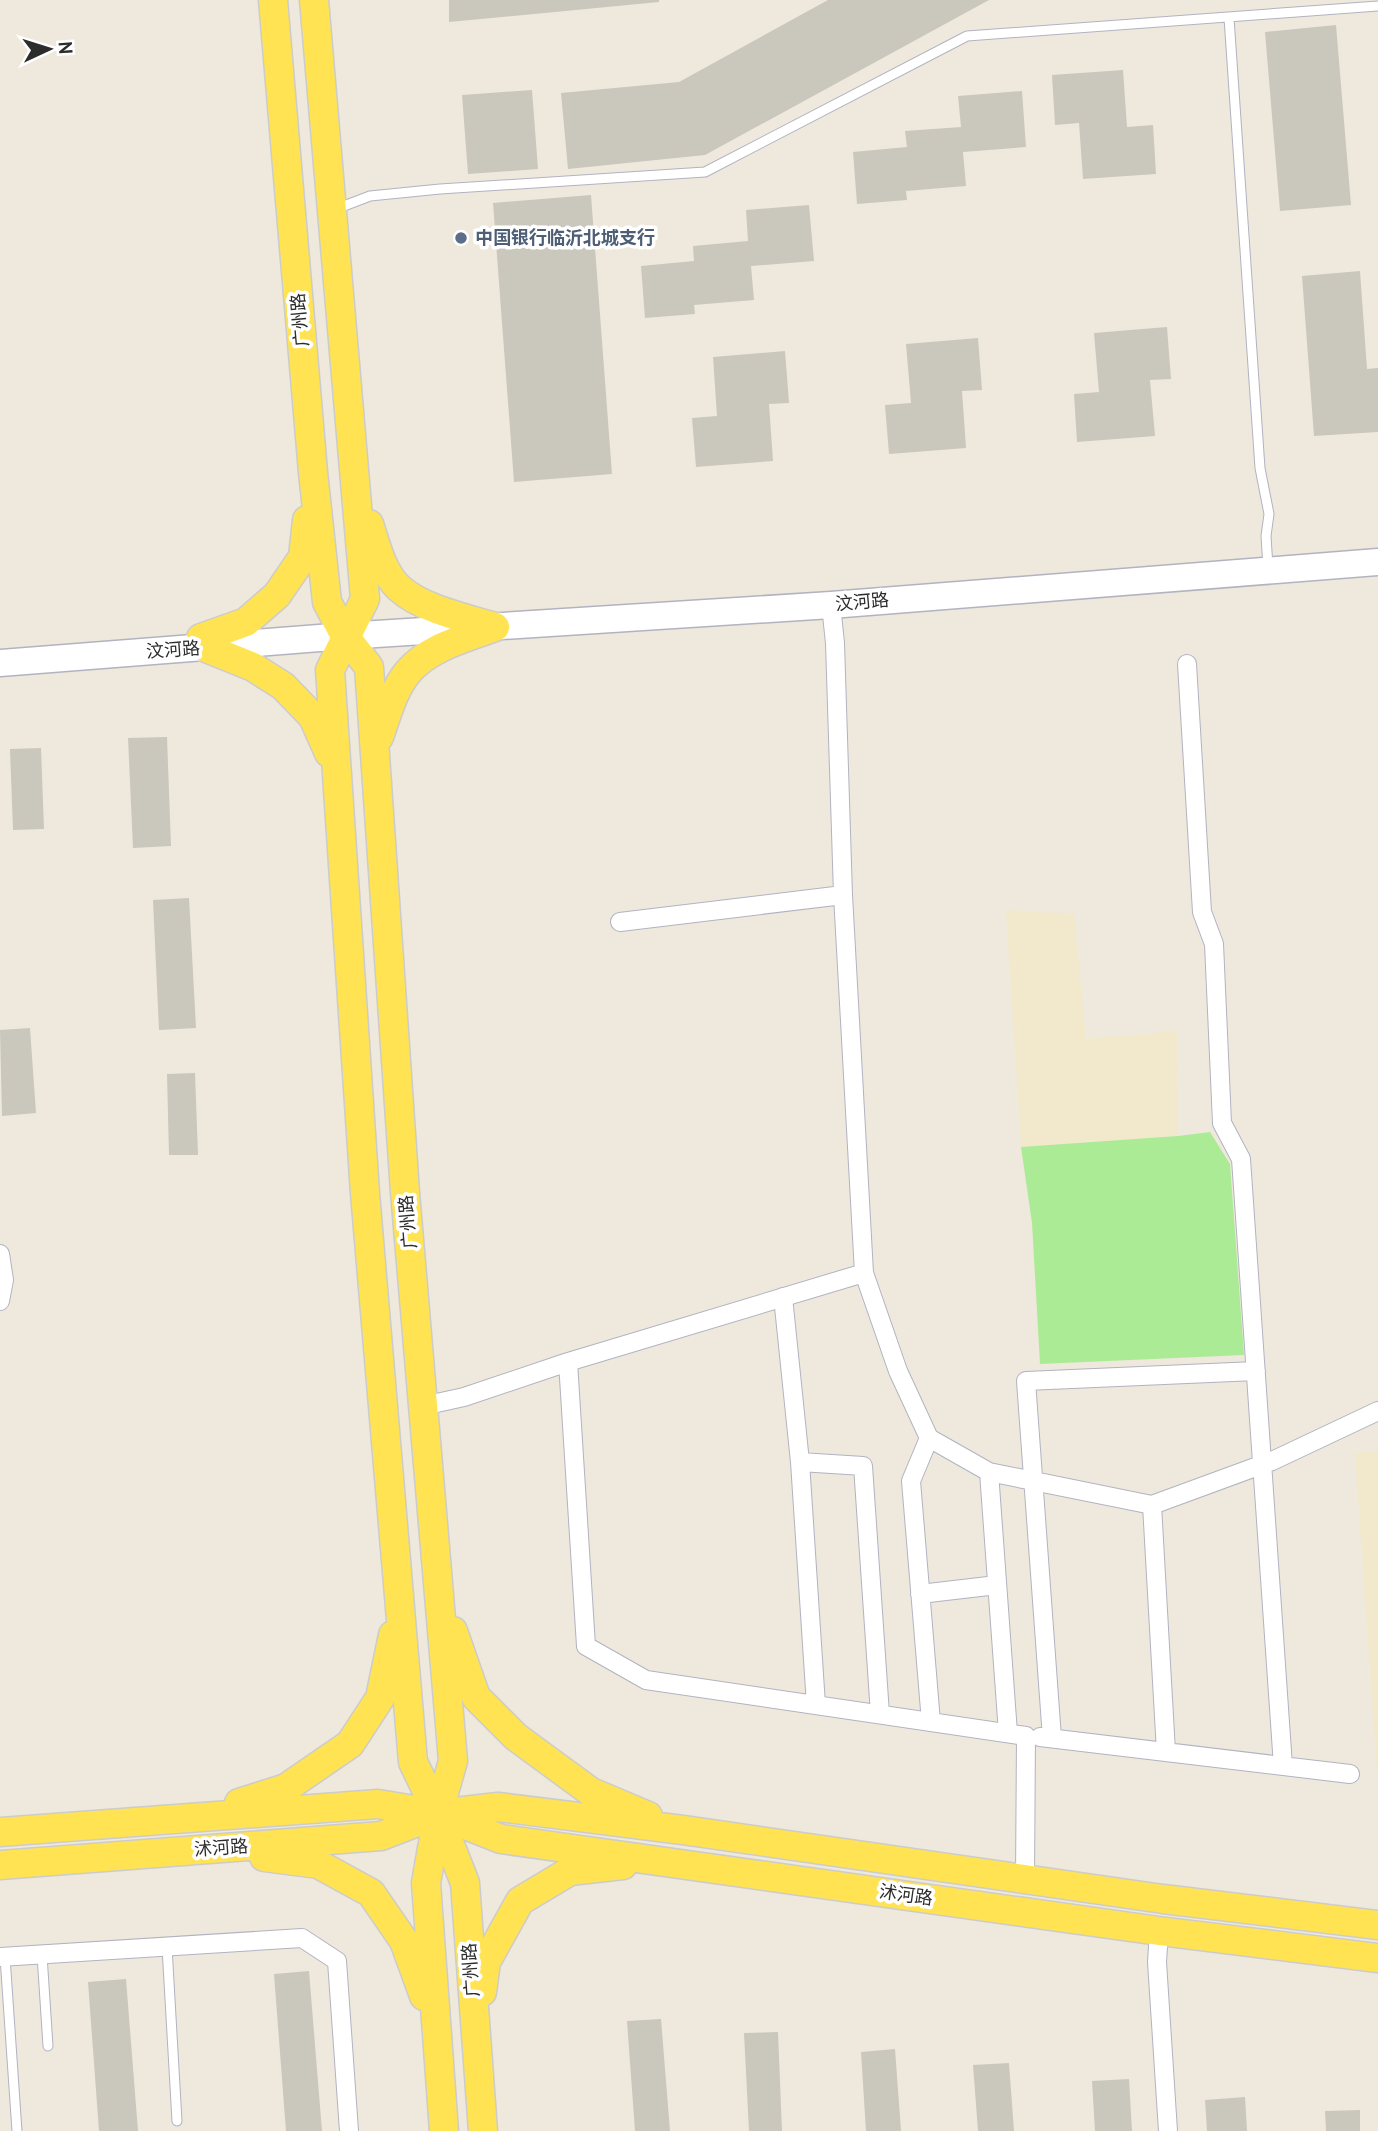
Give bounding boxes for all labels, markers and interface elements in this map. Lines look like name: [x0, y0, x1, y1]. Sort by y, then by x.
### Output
north arrow: [14, 14, 84, 84]
text: N: [54, 41, 78, 55]
place label: 中国银行临沂北城支行: [475, 226, 655, 249]
marker: 中国银行临沂北城支行: [453, 230, 469, 246]
street label: 广州路: [286, 292, 313, 348]
street label: 汶河路: [834, 588, 890, 615]
street label: 汶河路: [145, 636, 201, 663]
street label: 广州路: [394, 1194, 421, 1250]
street label: 沭河路: [193, 1834, 249, 1861]
street label: 沭河路: [878, 1879, 934, 1910]
street label: 广州路: [457, 1942, 484, 1998]

